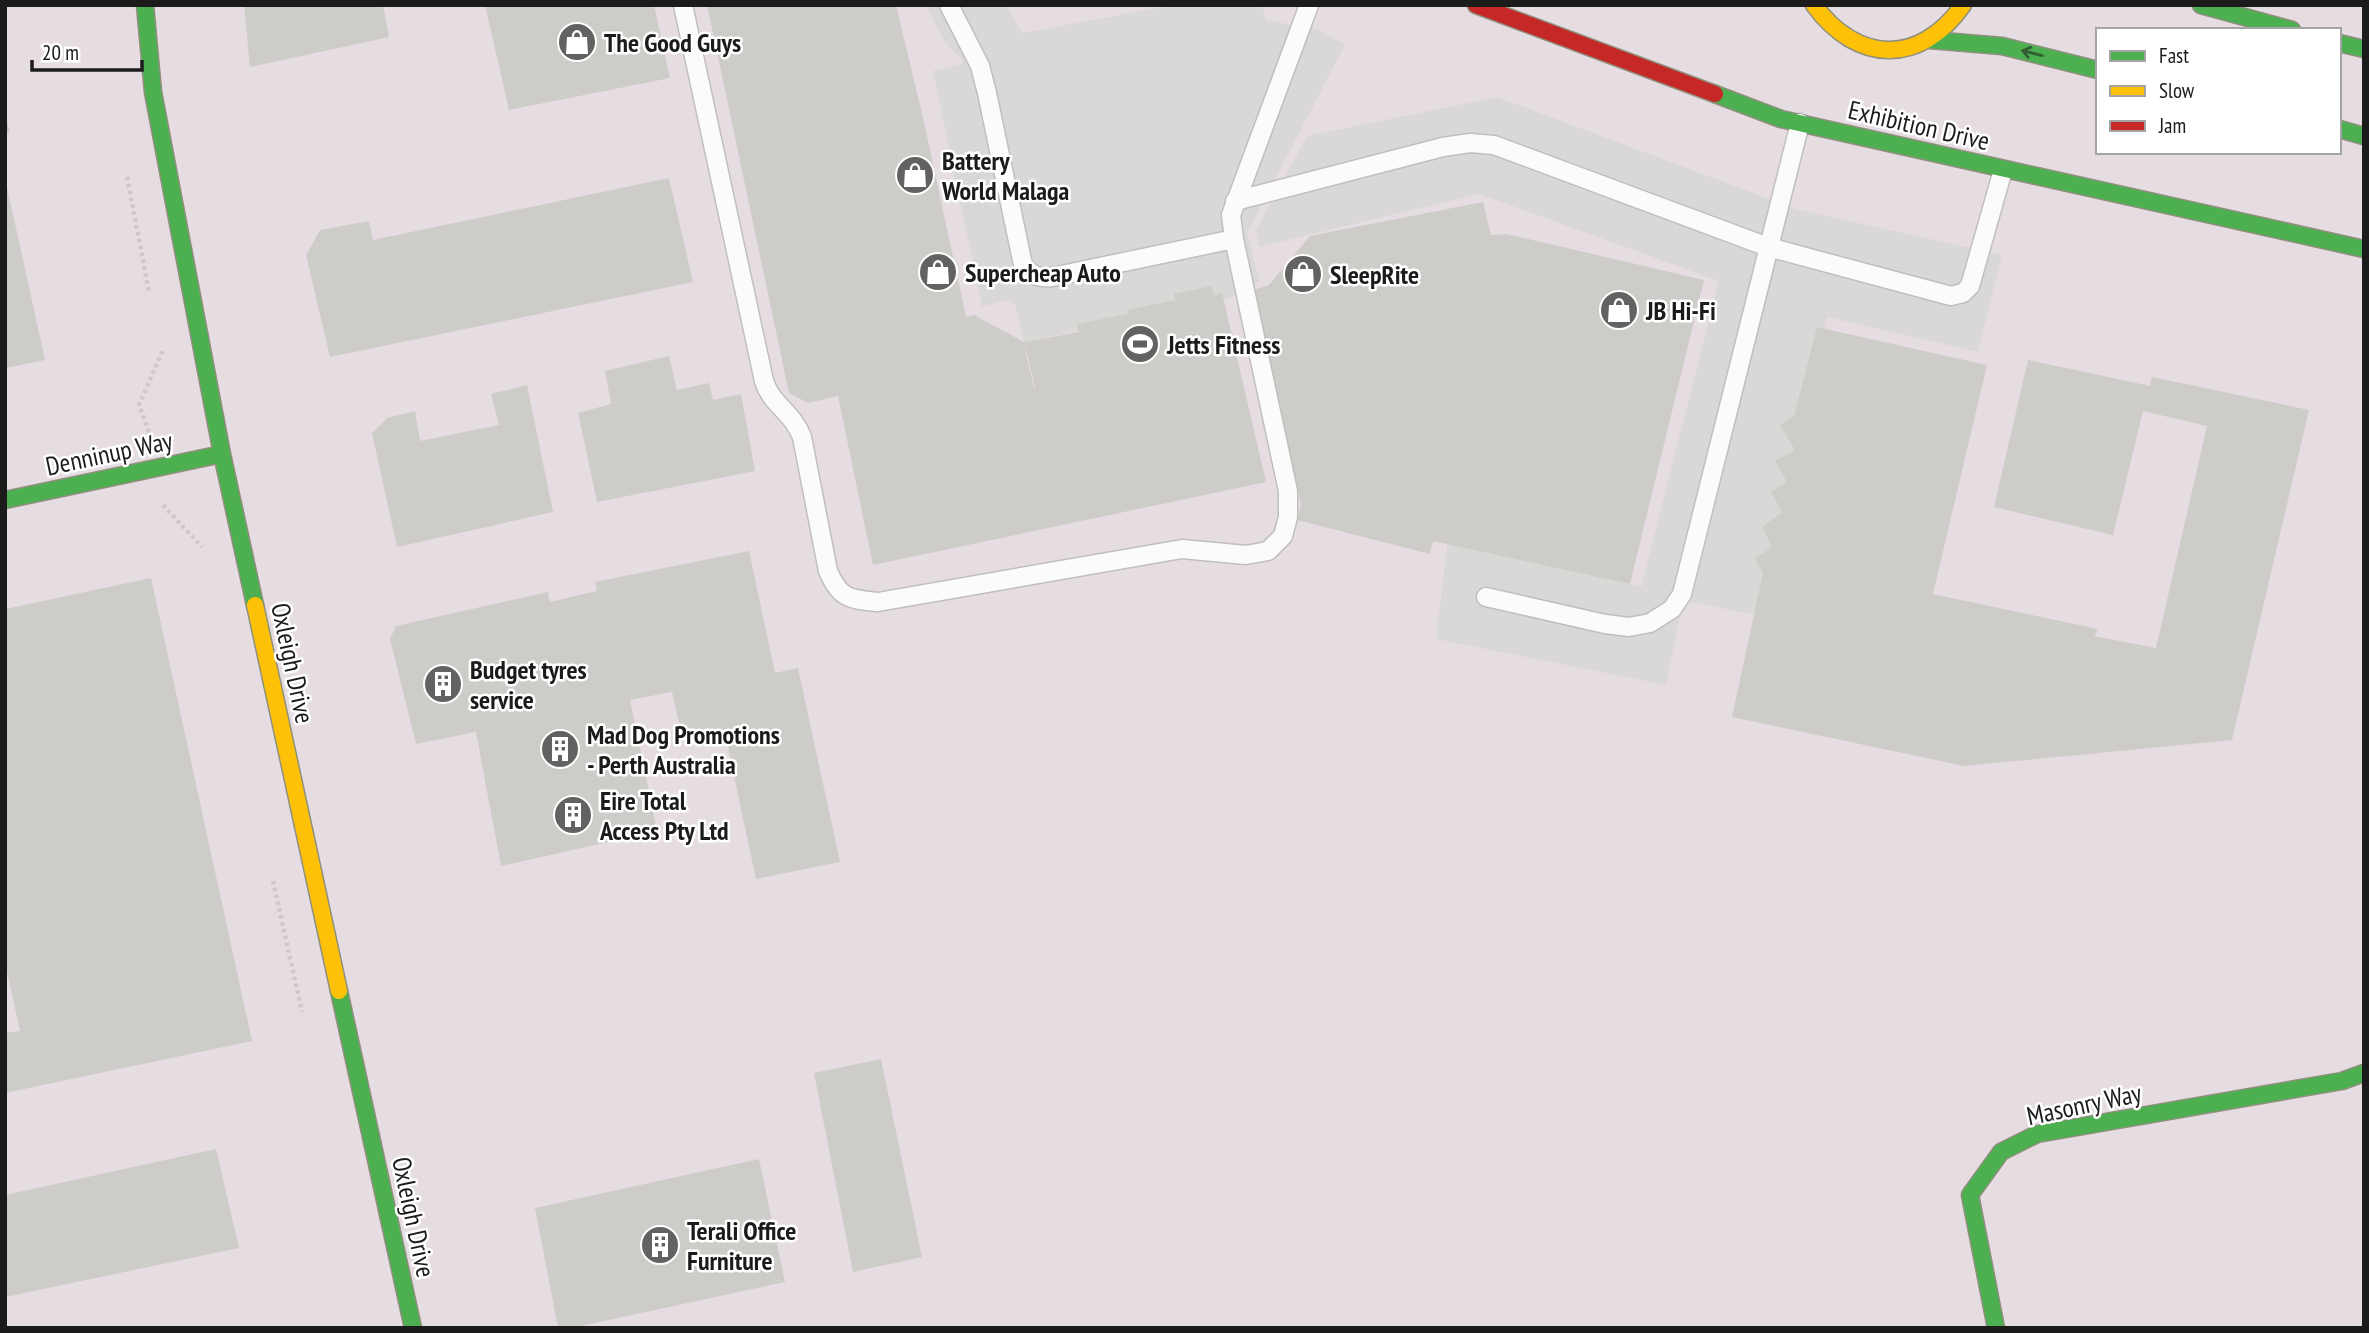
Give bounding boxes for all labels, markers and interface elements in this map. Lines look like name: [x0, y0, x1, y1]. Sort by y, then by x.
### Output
shop icon: The Good Guys: [556, 21, 598, 63]
place label: The Good Guys: [604, 26, 741, 59]
scale bar: [32, 28, 142, 72]
legend: [2096, 28, 2341, 154]
text: 20 m: [42, 39, 79, 66]
text: Fast: [2159, 42, 2189, 69]
one-way arrow: [2021, 46, 2043, 59]
text: Slow: [2159, 77, 2195, 104]
street label: Exhibition Drive: [1845, 93, 1993, 157]
text: Jam: [2158, 112, 2186, 139]
place label: Battery World Malaga: [941, 144, 1069, 207]
shop icon: Battery World Malaga: [894, 154, 936, 196]
shop icon: Supercheap Auto: [917, 251, 959, 293]
shop icon: SleepRite: [1282, 253, 1324, 295]
place label: Supercheap Auto: [965, 256, 1121, 289]
place label: SleepRite: [1330, 258, 1419, 291]
shop icon: JB Hi-Fi: [1598, 289, 1640, 331]
place label: JB Hi-Fi: [1645, 294, 1716, 327]
sports icon: Jetts Fitness: [1119, 323, 1161, 365]
place label: Jetts Fitness: [1166, 328, 1280, 361]
street label: Denninup Way: [43, 423, 176, 483]
street label: Oxleigh Drive: [264, 600, 322, 726]
place label: Budget tyres service: [470, 653, 587, 716]
building icon: Budget tyres service: [422, 663, 464, 705]
place label: Mad Dog Promotions - Perth Australia: [587, 718, 780, 781]
building icon: Mad Dog Promotions - Perth Australia: [539, 728, 581, 770]
place label: Eire Total Access Pty Ltd: [599, 784, 729, 847]
building icon: Eire Total Access Pty Ltd: [552, 794, 594, 836]
street label: Masonry Way: [2024, 1076, 2145, 1132]
street label: Oxleigh Drive: [385, 1154, 443, 1280]
place label: Terali Office Furniture: [687, 1214, 796, 1277]
building icon: Terali Office Furniture: [639, 1224, 681, 1266]

